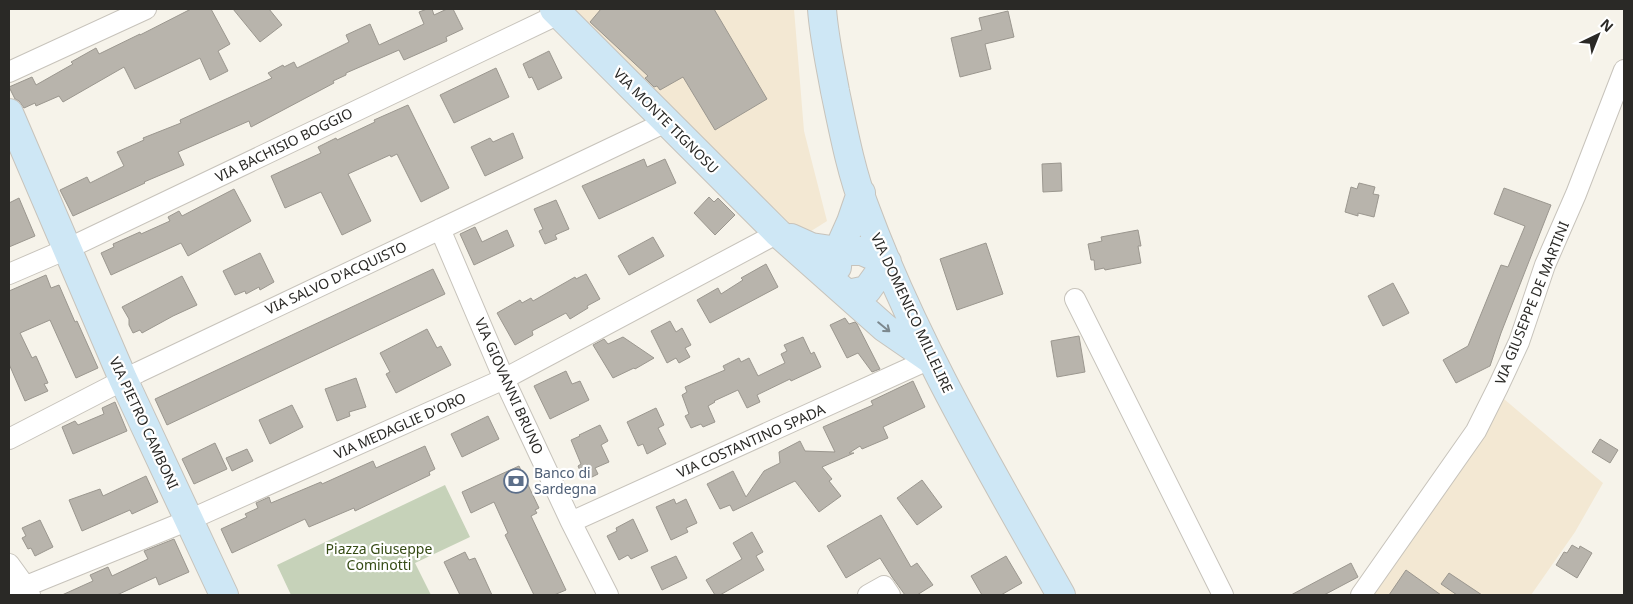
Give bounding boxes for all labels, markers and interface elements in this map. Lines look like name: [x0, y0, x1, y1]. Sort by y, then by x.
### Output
north arrow: [1573, 10, 1623, 60]
text: N: [1597, 14, 1618, 36]
street label: VIA MONTE TIGNOSU: [610, 64, 723, 177]
street label: VIA BACHISIO BOGGIO: [212, 103, 356, 186]
street label: VIA GIUSEPPE DE MARTINI: [1490, 218, 1573, 387]
street label: VIA DOMENICO MILLELIRE: [867, 230, 958, 396]
street label: VIA SALVO D'ACQUISTO: [262, 236, 410, 319]
street label: VIA GIOVANNI BRUNO: [471, 315, 548, 457]
one-way arrow: [878, 321, 891, 332]
street label: VIA PIETRO CAMBONI: [105, 354, 184, 492]
street label: VIA MEDAGLIE D'ORO: [331, 388, 469, 463]
street label: VIA COSTANTINO SPADA: [674, 399, 828, 482]
place label: Banco di Sardegna: [534, 463, 597, 498]
bank icon: Banco di Sardegna: [503, 468, 529, 494]
park label: Piazza Giuseppe Cominotti: [326, 539, 432, 574]

